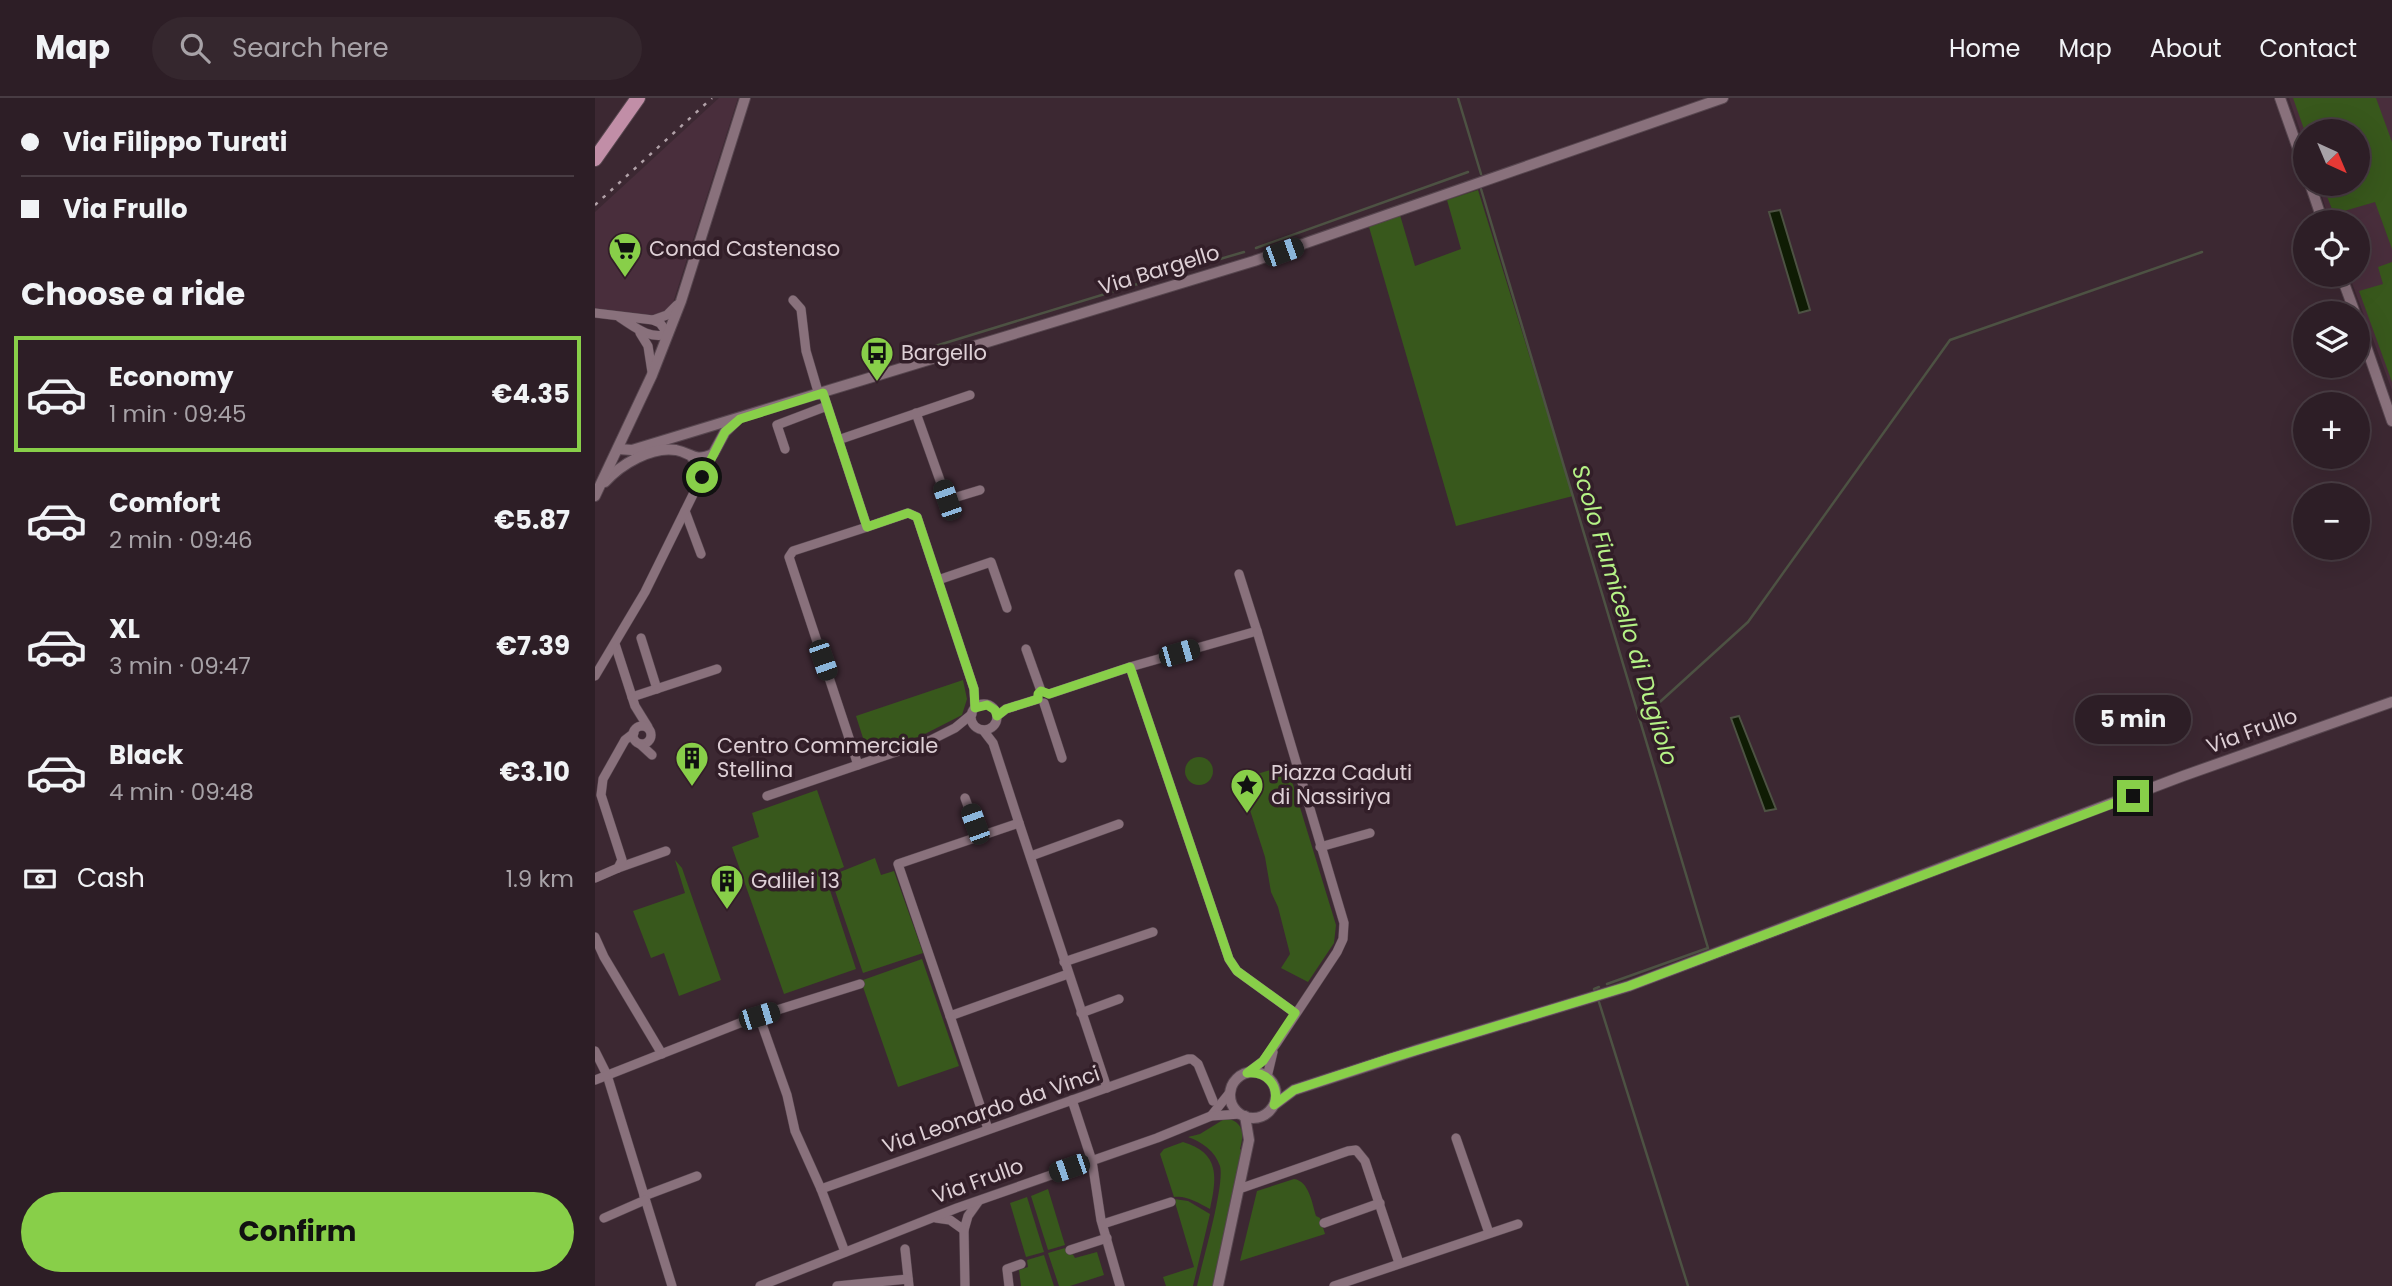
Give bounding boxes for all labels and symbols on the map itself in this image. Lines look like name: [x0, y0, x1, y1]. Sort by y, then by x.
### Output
north arrow: [2293, 119, 2369, 196]
supermarket icon: Conad Castenaso: [606, 230, 644, 279]
place label: Conad Castenaso: [649, 234, 840, 263]
car: [1260, 235, 1307, 269]
street label: Via Bargello: [1095, 237, 1223, 302]
bus stop icon: Bargello: [858, 334, 896, 383]
place label: Bargello: [901, 338, 987, 367]
route start: [686, 461, 718, 493]
water label: Scolo Fiumicello di Dugliolo: [1564, 461, 1686, 769]
car: [931, 477, 964, 523]
car: [807, 637, 840, 683]
car: [1156, 637, 1203, 669]
callout: 5 min: [2075, 694, 2191, 744]
street label: Via Frullo: [2202, 701, 2301, 760]
place label: Centro Commerciale Stellina: [717, 731, 938, 784]
building icon: Centro Commerciale Stellina: [673, 739, 711, 788]
place label: Piazza Caduti di Nassiriya: [1271, 758, 1412, 811]
place icon: Piazza Caduti di Nassiriya: [1228, 766, 1266, 815]
route end: [2117, 780, 2149, 812]
car: [958, 801, 993, 847]
building icon: Galilei 13: [708, 862, 746, 911]
place label: Galilei 13: [751, 866, 840, 895]
car: [736, 1000, 783, 1032]
street label: Via Leonardo da Vinci: [878, 1059, 1103, 1160]
street label: Via Frullo: [928, 1151, 1027, 1210]
car: [1046, 1151, 1093, 1185]

